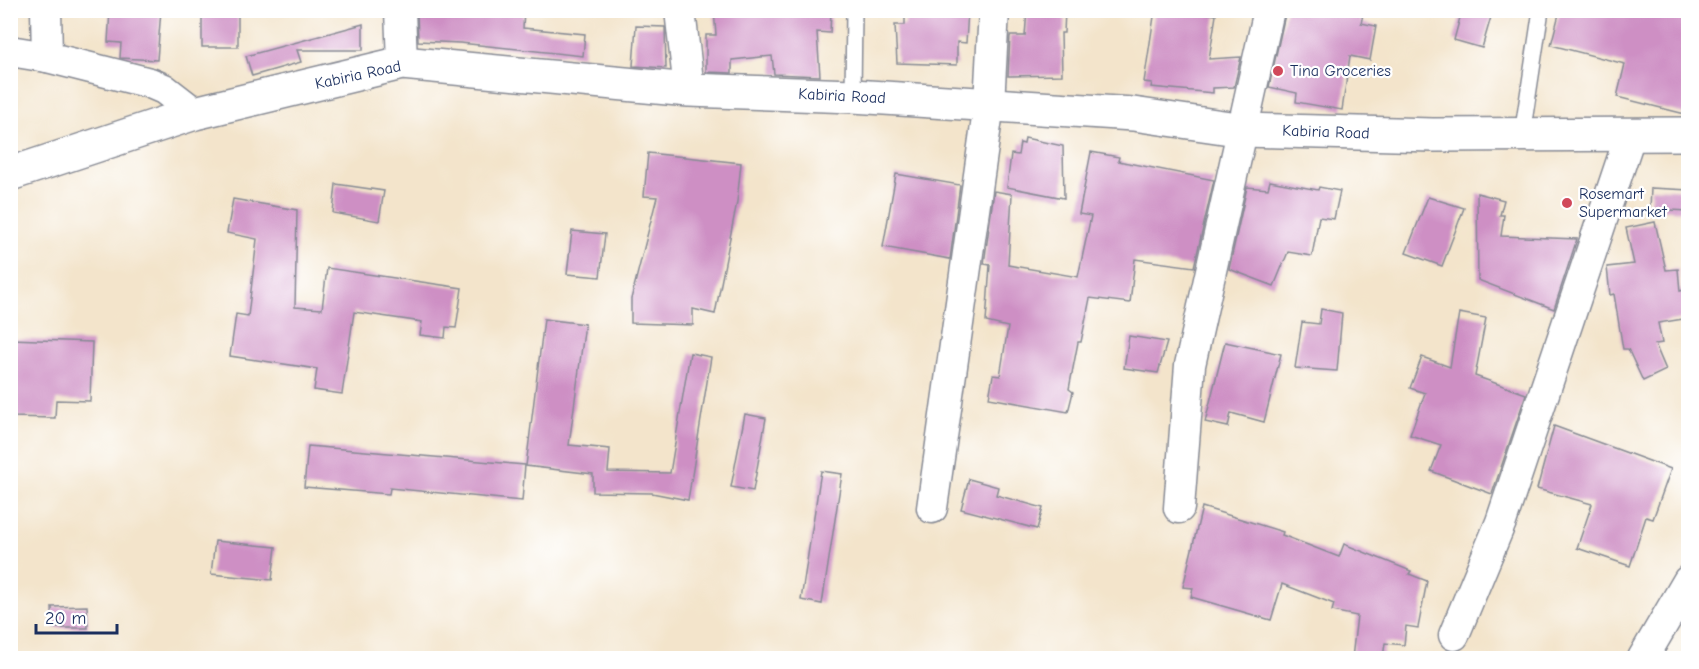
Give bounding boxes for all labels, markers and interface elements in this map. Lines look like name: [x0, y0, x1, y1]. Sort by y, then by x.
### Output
street label: Kabiria Road: [313, 57, 403, 93]
place label: Tina Groceries: [1290, 62, 1391, 80]
marker: Tina Groceries: [1271, 64, 1285, 78]
street label: Kabiria Road: [798, 85, 886, 107]
street label: Kabiria Road: [1282, 121, 1370, 143]
place label: Rosemart Supermarket: [1579, 185, 1667, 221]
marker: Rosemart Supermarket: [1560, 196, 1574, 210]
scale bar: [36, 597, 117, 635]
text: 20 m: [45, 608, 86, 629]

